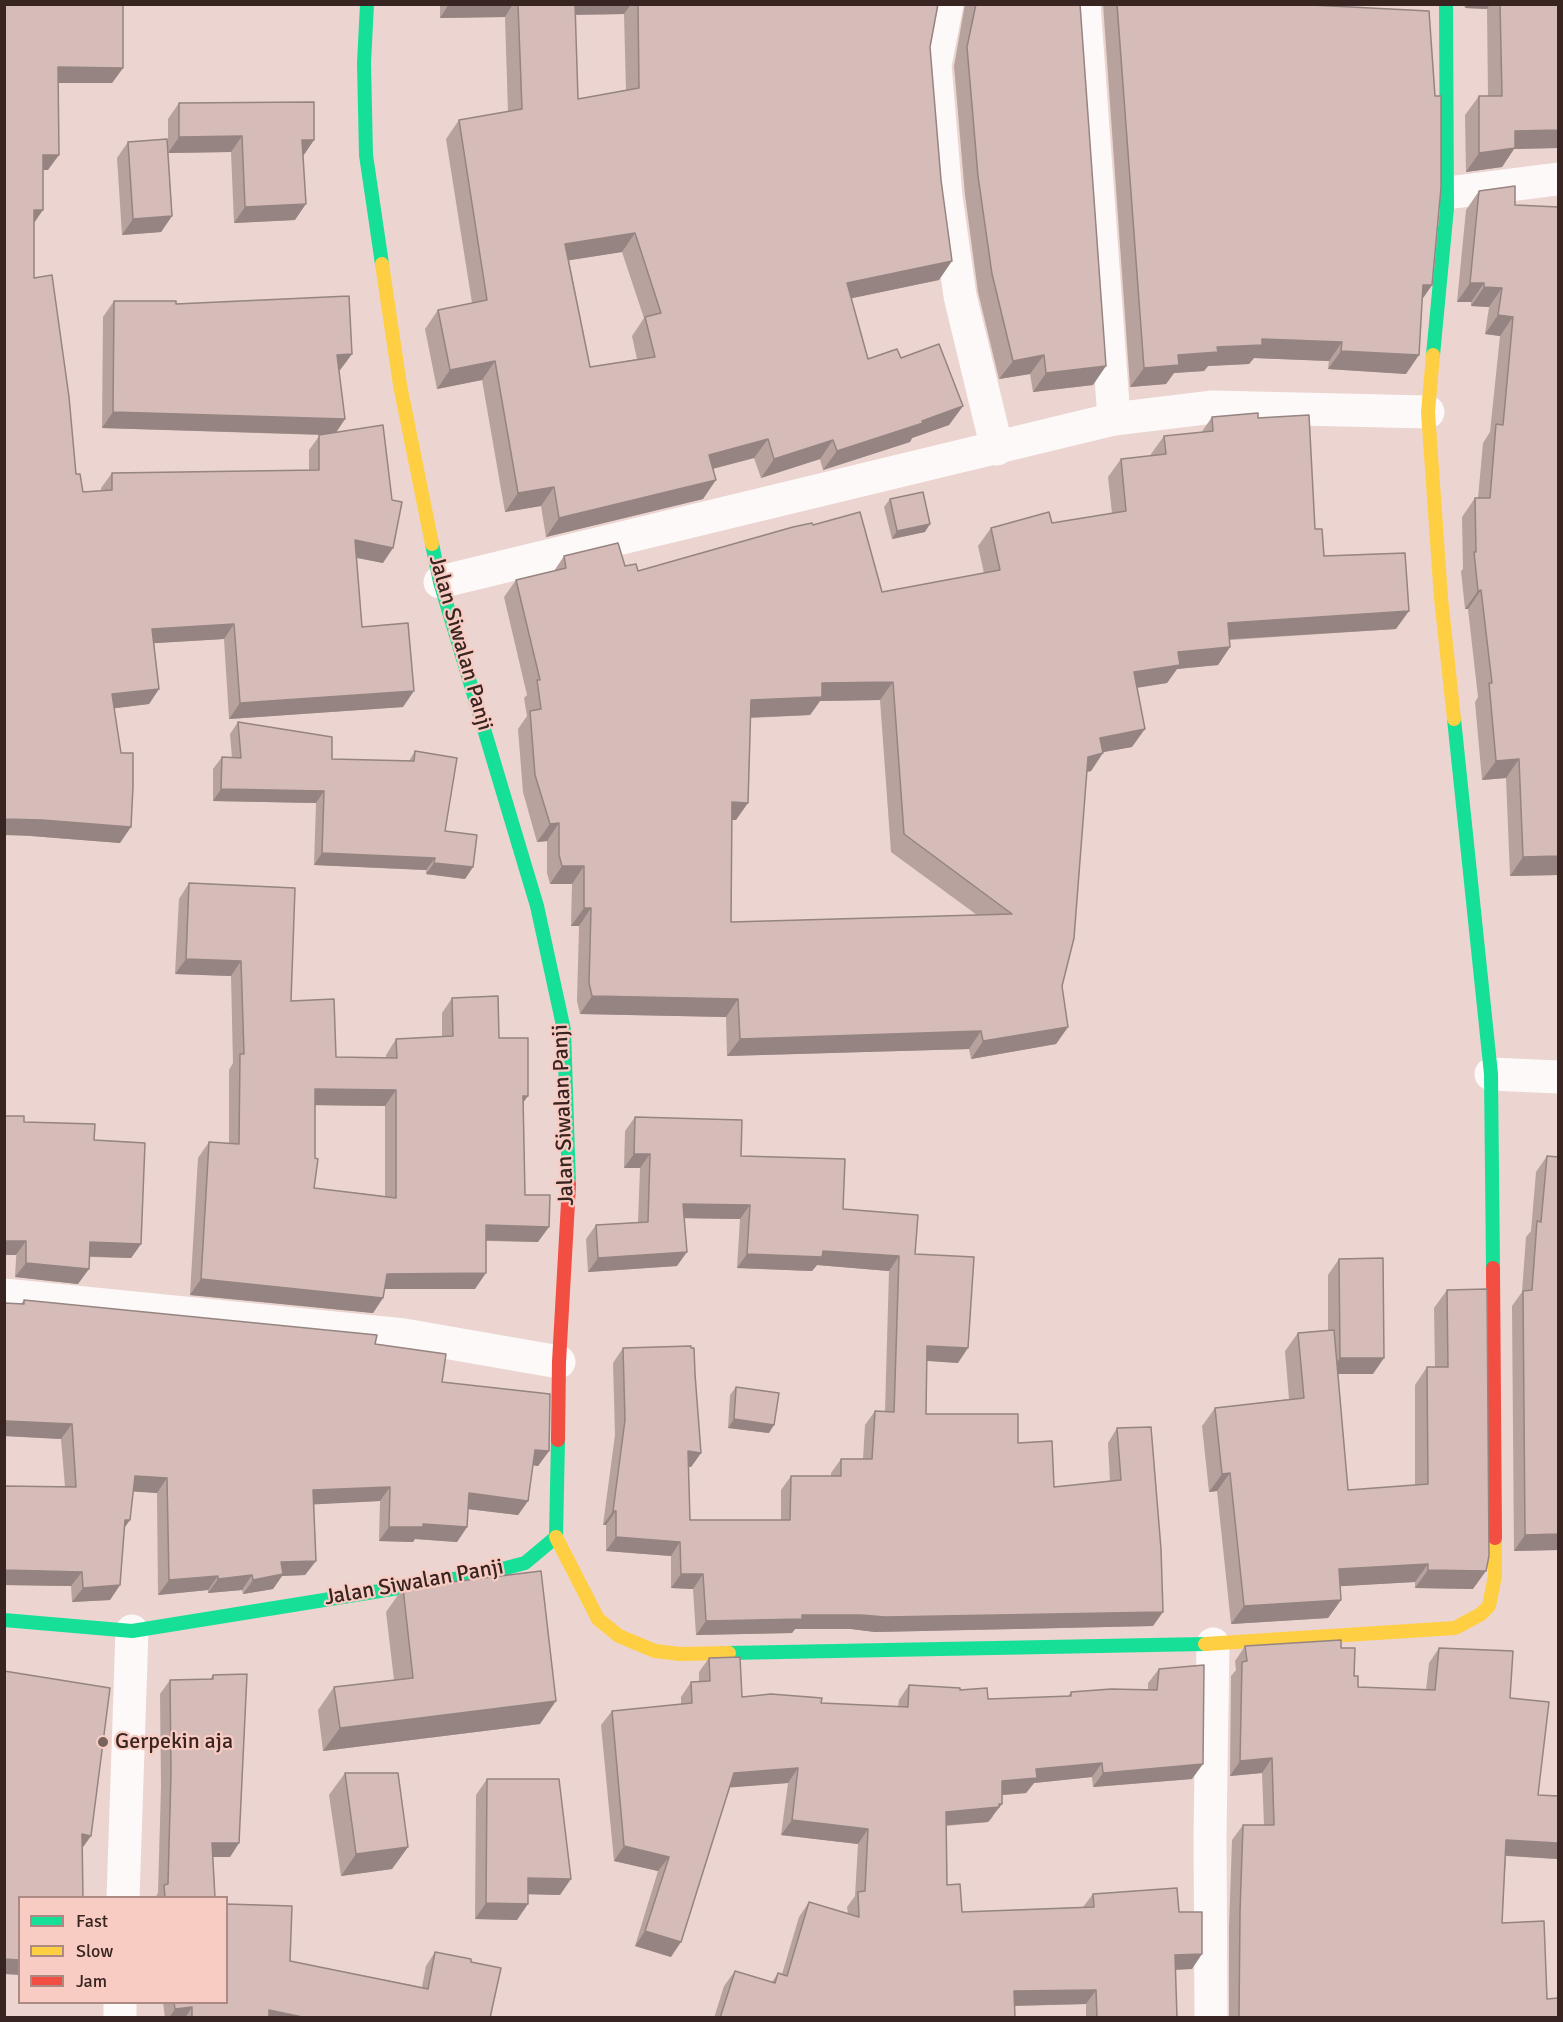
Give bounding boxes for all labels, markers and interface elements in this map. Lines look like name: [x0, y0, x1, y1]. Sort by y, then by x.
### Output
street label: Jalan Siwalan Panji: [422, 552, 498, 734]
street label: Jalan Siwalan Panji: [548, 1024, 580, 1206]
street label: Jalan Siwalan Panji: [322, 1554, 506, 1612]
place label: Gerpekin aja: [115, 1729, 233, 1755]
marker: Gerpekin aja: [96, 1735, 110, 1749]
legend: [18, 1896, 228, 2004]
text: Fast: [76, 1910, 108, 1932]
text: Slow: [76, 1940, 113, 1962]
text: Jam: [76, 1970, 107, 1992]

